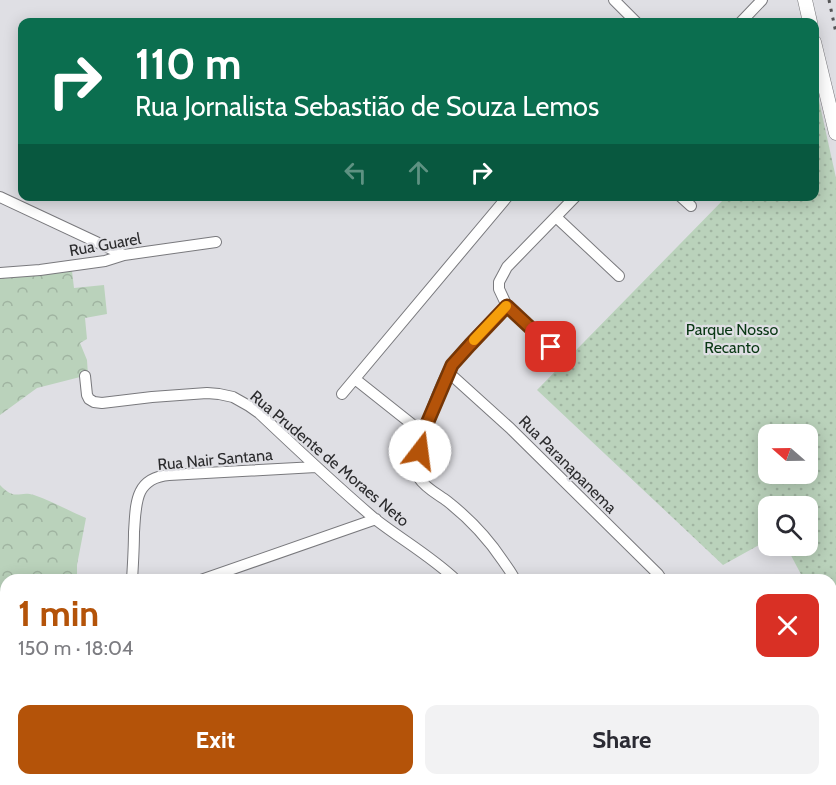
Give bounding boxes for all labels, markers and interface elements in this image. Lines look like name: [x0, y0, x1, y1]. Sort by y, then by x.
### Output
text: 110 m: [135, 38, 242, 90]
icon: right: [36, 42, 114, 120]
text: Rua Jornalista Sebastião de Souza Lemos: [135, 90, 599, 123]
icon: left: [339, 156, 372, 189]
icon: ahead: [402, 156, 435, 189]
icon: right: [465, 156, 498, 189]
street label: Rua Guarel: [68, 229, 143, 260]
park label: Parque Nosso Recanto: [686, 320, 778, 357]
pin: [525, 321, 576, 372]
icon: arrive: [534, 330, 567, 363]
street label: Rua Prudente de Moraes Neto: [246, 386, 413, 530]
street label: Rua Paranapanema: [515, 412, 621, 517]
position arrow: [388, 419, 452, 483]
north arrow: [758, 424, 818, 484]
map controls: [758, 424, 818, 556]
street label: Rua Nair Santana: [157, 445, 274, 474]
button: search: [758, 496, 818, 556]
text: 1 min: [18, 591, 99, 635]
button: close: [756, 594, 819, 657]
text: 150 m · 18:04: [18, 636, 133, 660]
button: Exit: [18, 705, 413, 774]
button: Share: [425, 705, 819, 774]

